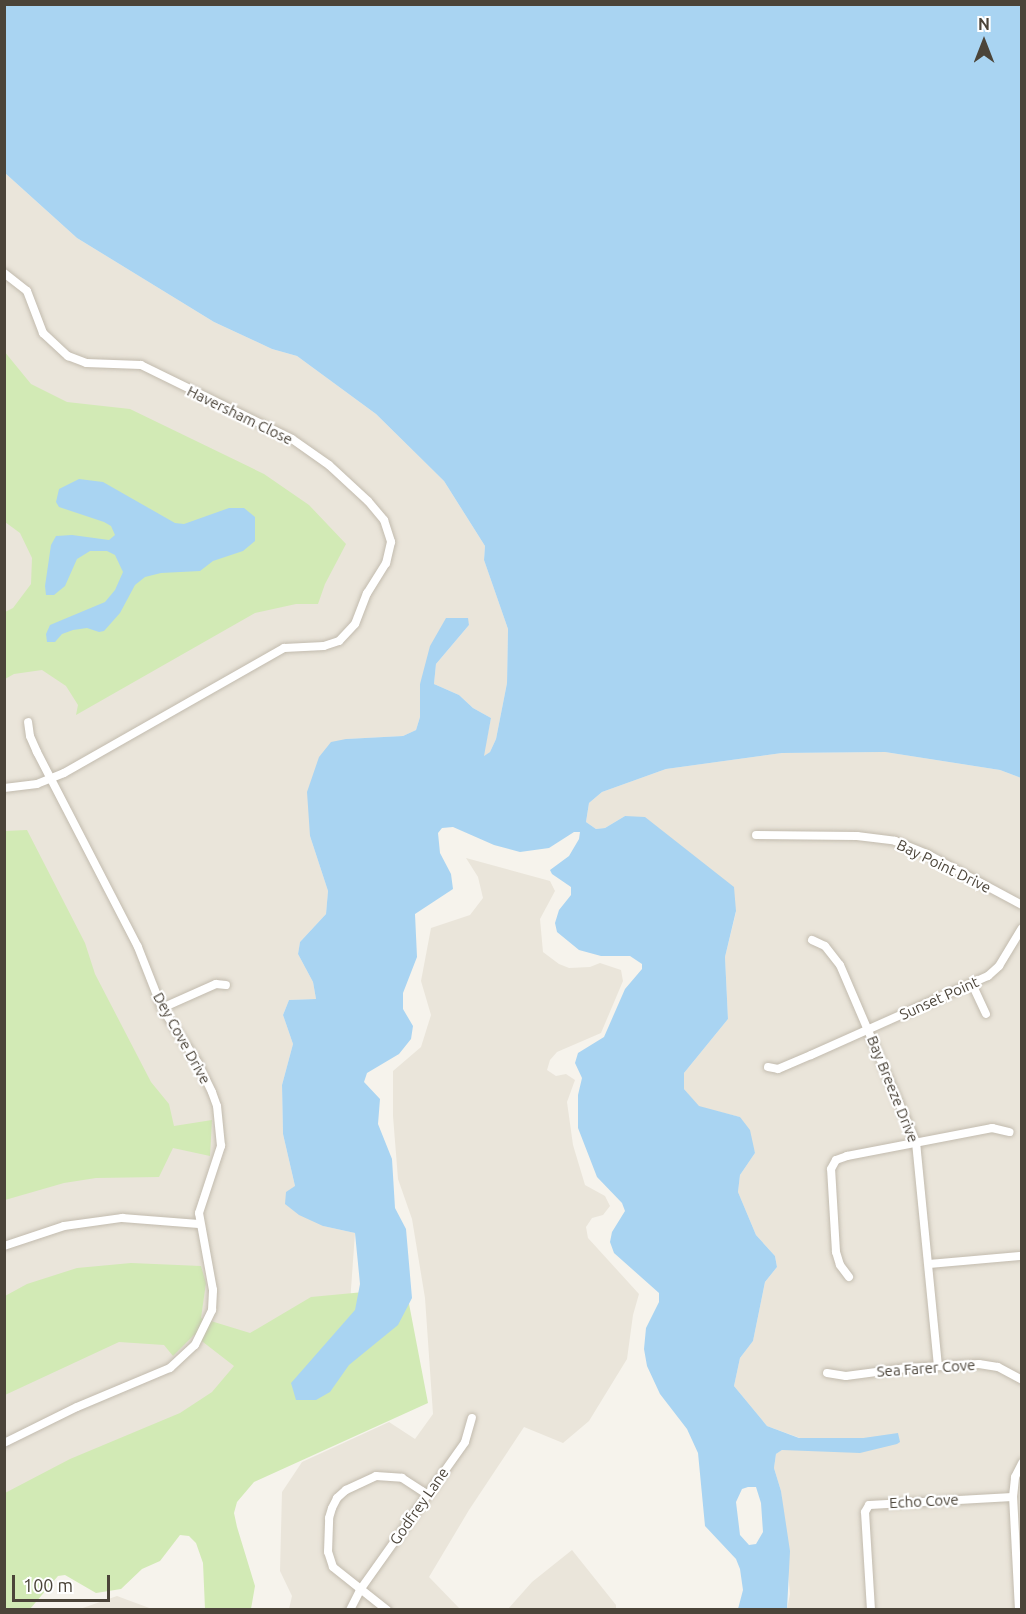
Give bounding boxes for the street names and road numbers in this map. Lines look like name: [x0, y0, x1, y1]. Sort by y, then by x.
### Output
street label: Haversham Close: [184, 382, 296, 448]
street label: Bay Point Drive: [894, 835, 994, 897]
street label: Sunset Point: [897, 973, 981, 1023]
street label: Dey Cove Drive: [149, 989, 215, 1087]
street label: Bay Breeze Drive: [863, 1033, 923, 1145]
street label: Sea Farer Cove: [876, 1356, 976, 1380]
street label: Godfrey Lane: [386, 1464, 452, 1548]
street label: Echo Cove: [889, 1490, 959, 1512]

